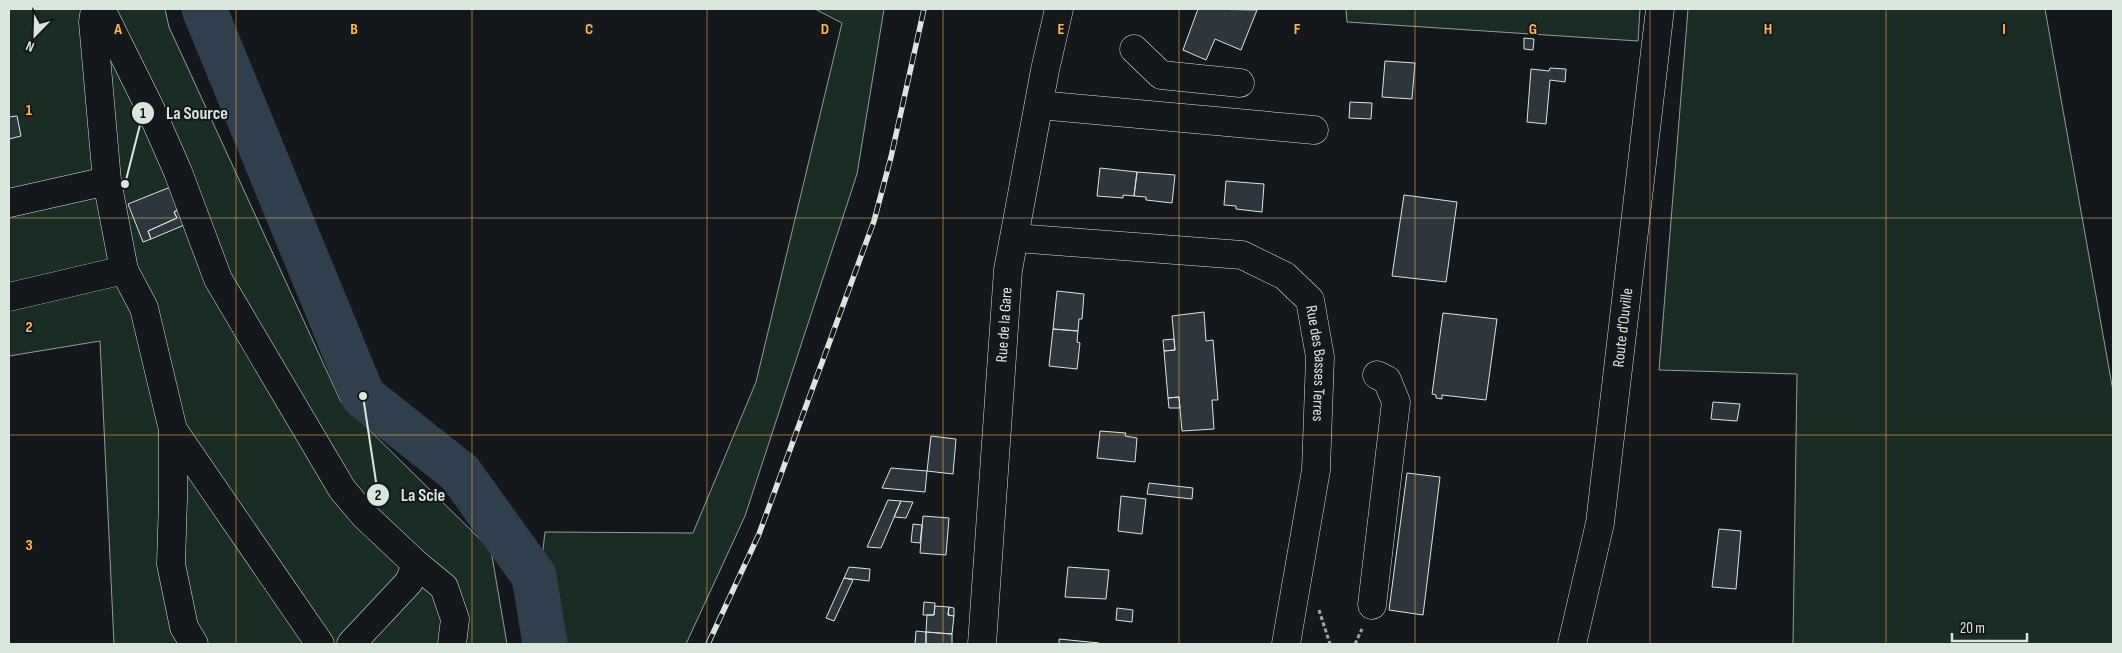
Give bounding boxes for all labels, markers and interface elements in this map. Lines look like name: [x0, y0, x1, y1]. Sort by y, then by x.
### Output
north arrow: [10, 10, 60, 60]
text: A: [113, 20, 122, 39]
text: B: [350, 20, 358, 39]
text: C: [585, 20, 593, 39]
text: D: [821, 20, 829, 39]
text: E: [1058, 20, 1065, 39]
text: F: [1294, 20, 1301, 39]
text: G: [1529, 20, 1537, 39]
text: H: [1764, 20, 1772, 39]
text: I: [2002, 20, 2006, 39]
text: N: [23, 37, 37, 56]
callout: La Source: [131, 96, 238, 129]
text: 1: [26, 101, 33, 120]
text: La Source: [166, 103, 228, 124]
text: 1: [140, 104, 146, 123]
street label: Rue de la Gare: [992, 287, 1016, 363]
street label: Route d'Ouville: [1609, 287, 1637, 368]
street label: Rue des Basses Terres: [1302, 304, 1330, 422]
text: 2: [25, 318, 33, 337]
callout: La Scie: [366, 479, 455, 512]
text: La Scie: [401, 485, 445, 506]
text: 2: [375, 486, 381, 505]
text: 3: [25, 536, 33, 555]
scale bar: [1952, 610, 2027, 642]
text: 20 m: [1960, 619, 1985, 638]

